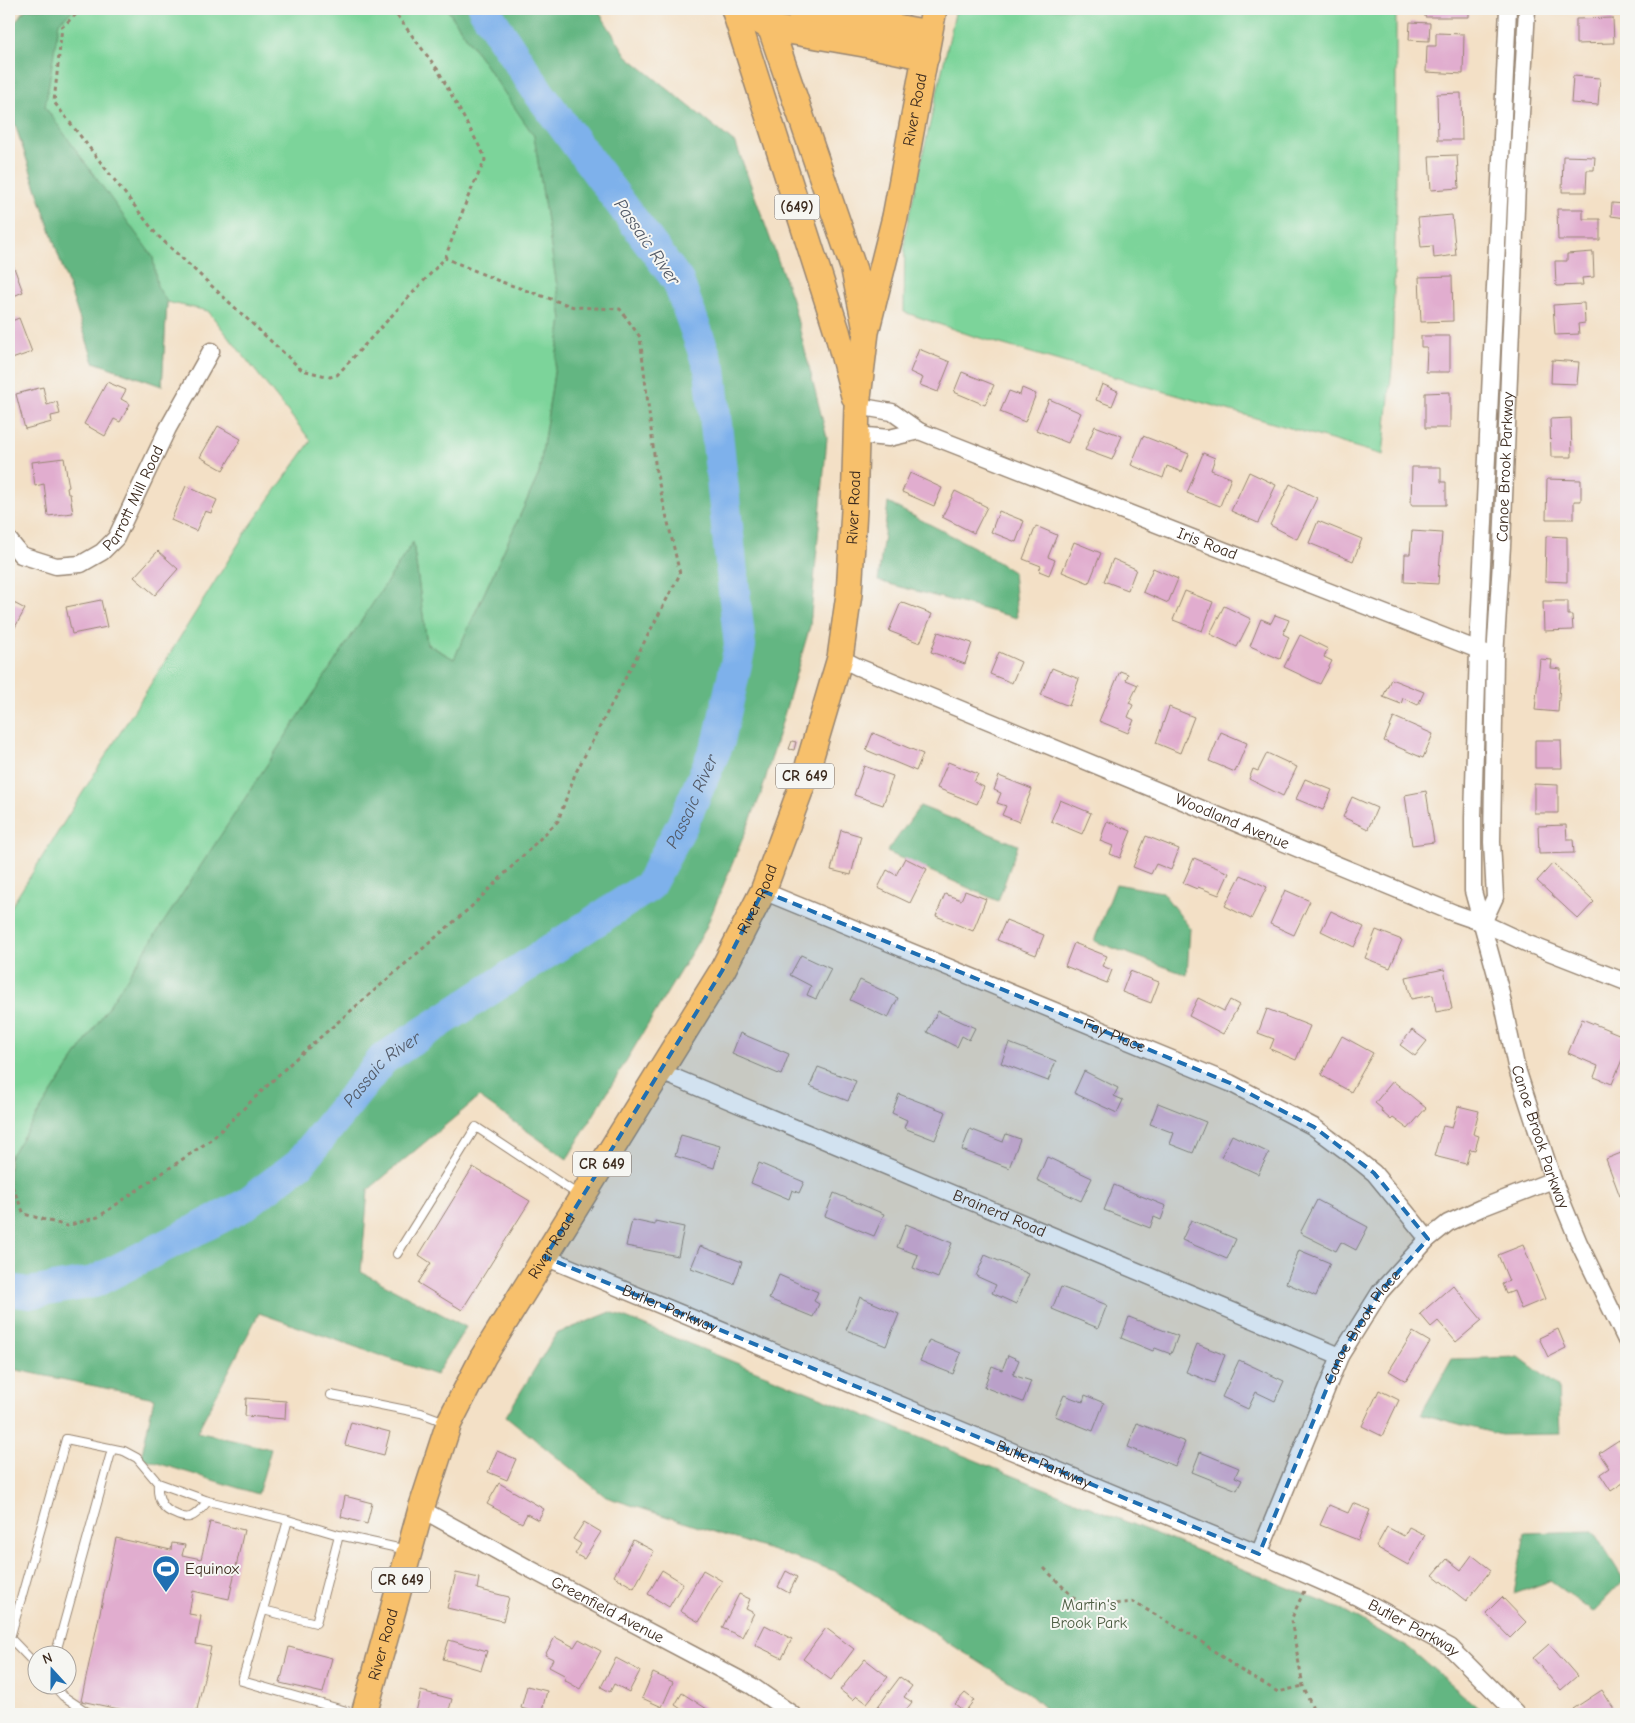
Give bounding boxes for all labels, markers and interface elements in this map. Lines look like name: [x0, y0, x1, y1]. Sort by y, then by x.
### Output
street label: River Road: [899, 72, 931, 148]
road number: (649): [774, 194, 820, 220]
water label: Passaic River: [610, 195, 685, 290]
street label: Canoe Brook Parkway: [1493, 391, 1517, 542]
street label: Parrott Mill Road: [99, 443, 167, 555]
street label: River Road: [843, 470, 864, 545]
street label: Iris Road: [1175, 524, 1240, 564]
water label: Passaic River: [661, 751, 723, 852]
road number: CR 649: [776, 764, 834, 788]
street label: Woodland Avenue: [1172, 790, 1292, 853]
street label: River Road: [734, 862, 781, 936]
street label: Fay Place: [1081, 1015, 1148, 1056]
water label: Passaic River: [338, 1027, 425, 1111]
street label: Canoe Brook Parkway: [1507, 1063, 1573, 1212]
road number: CR 649: [573, 1152, 631, 1176]
street label: Brainerd Road: [950, 1186, 1049, 1241]
street label: River Road: [525, 1210, 579, 1282]
street label: Canoe Brook Place: [1320, 1266, 1404, 1387]
street label: Butler Parkway: [619, 1281, 721, 1337]
street label: Butler Parkway: [993, 1437, 1095, 1492]
sports icon: Equinox: [151, 1554, 181, 1593]
place label: Equinox: [185, 1560, 240, 1578]
road number: CR 649: [372, 1568, 430, 1592]
street label: Greenfield Avenue: [548, 1573, 667, 1647]
park label: Martin's Brook Park: [1051, 1596, 1128, 1632]
street label: Butler Parkway: [1365, 1596, 1464, 1661]
street label: River Road: [365, 1607, 402, 1683]
north arrow: [28, 1646, 78, 1696]
text: N: [40, 1649, 55, 1668]

